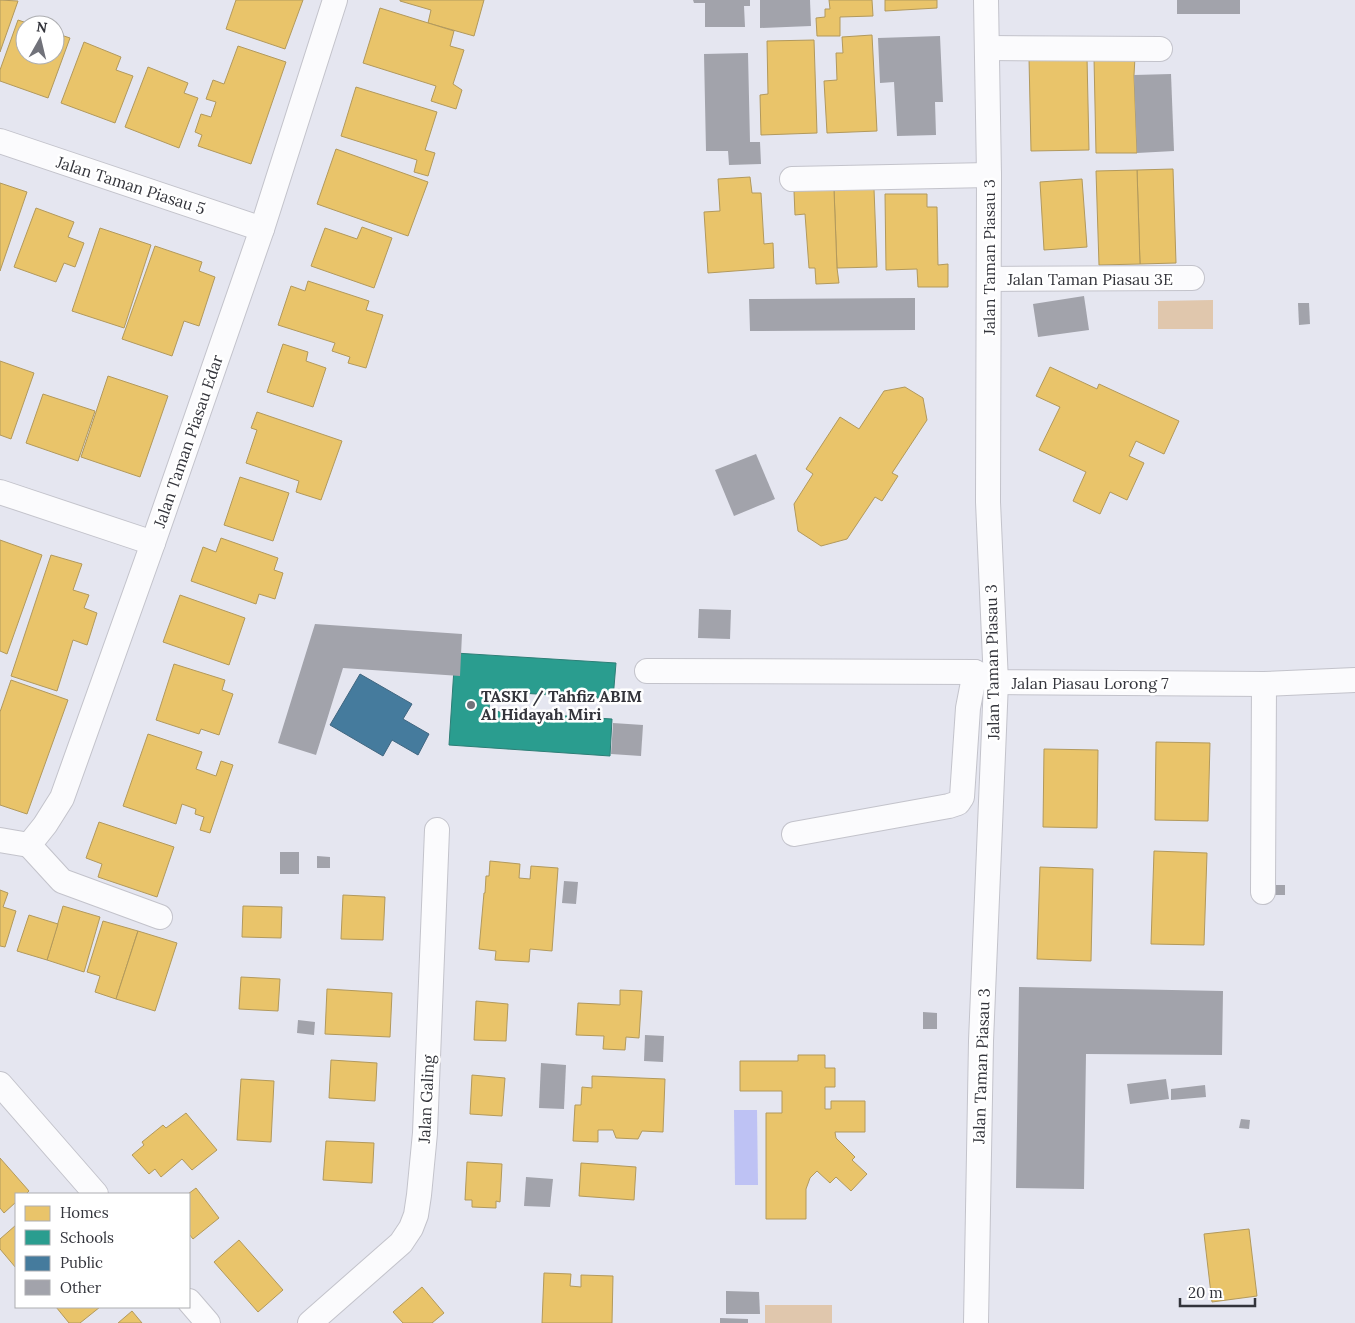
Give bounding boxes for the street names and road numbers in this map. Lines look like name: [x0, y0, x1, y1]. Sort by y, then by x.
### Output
street label: Jalan Taman Piasau 5: [53, 151, 208, 219]
street label: Jalan Taman Piasau 3: [979, 179, 999, 336]
street label: Jalan Taman Piasau 3E: [1006, 269, 1173, 289]
street label: Jalan Taman Piasau Edar: [149, 352, 227, 531]
street label: Jalan Taman Piasau 3: [981, 584, 1003, 741]
street label: Jalan Piasau Lorong 7: [1010, 673, 1169, 693]
street label: Jalan Taman Piasau 3: [968, 988, 994, 1145]
street label: Jalan Galing: [414, 1053, 438, 1145]

